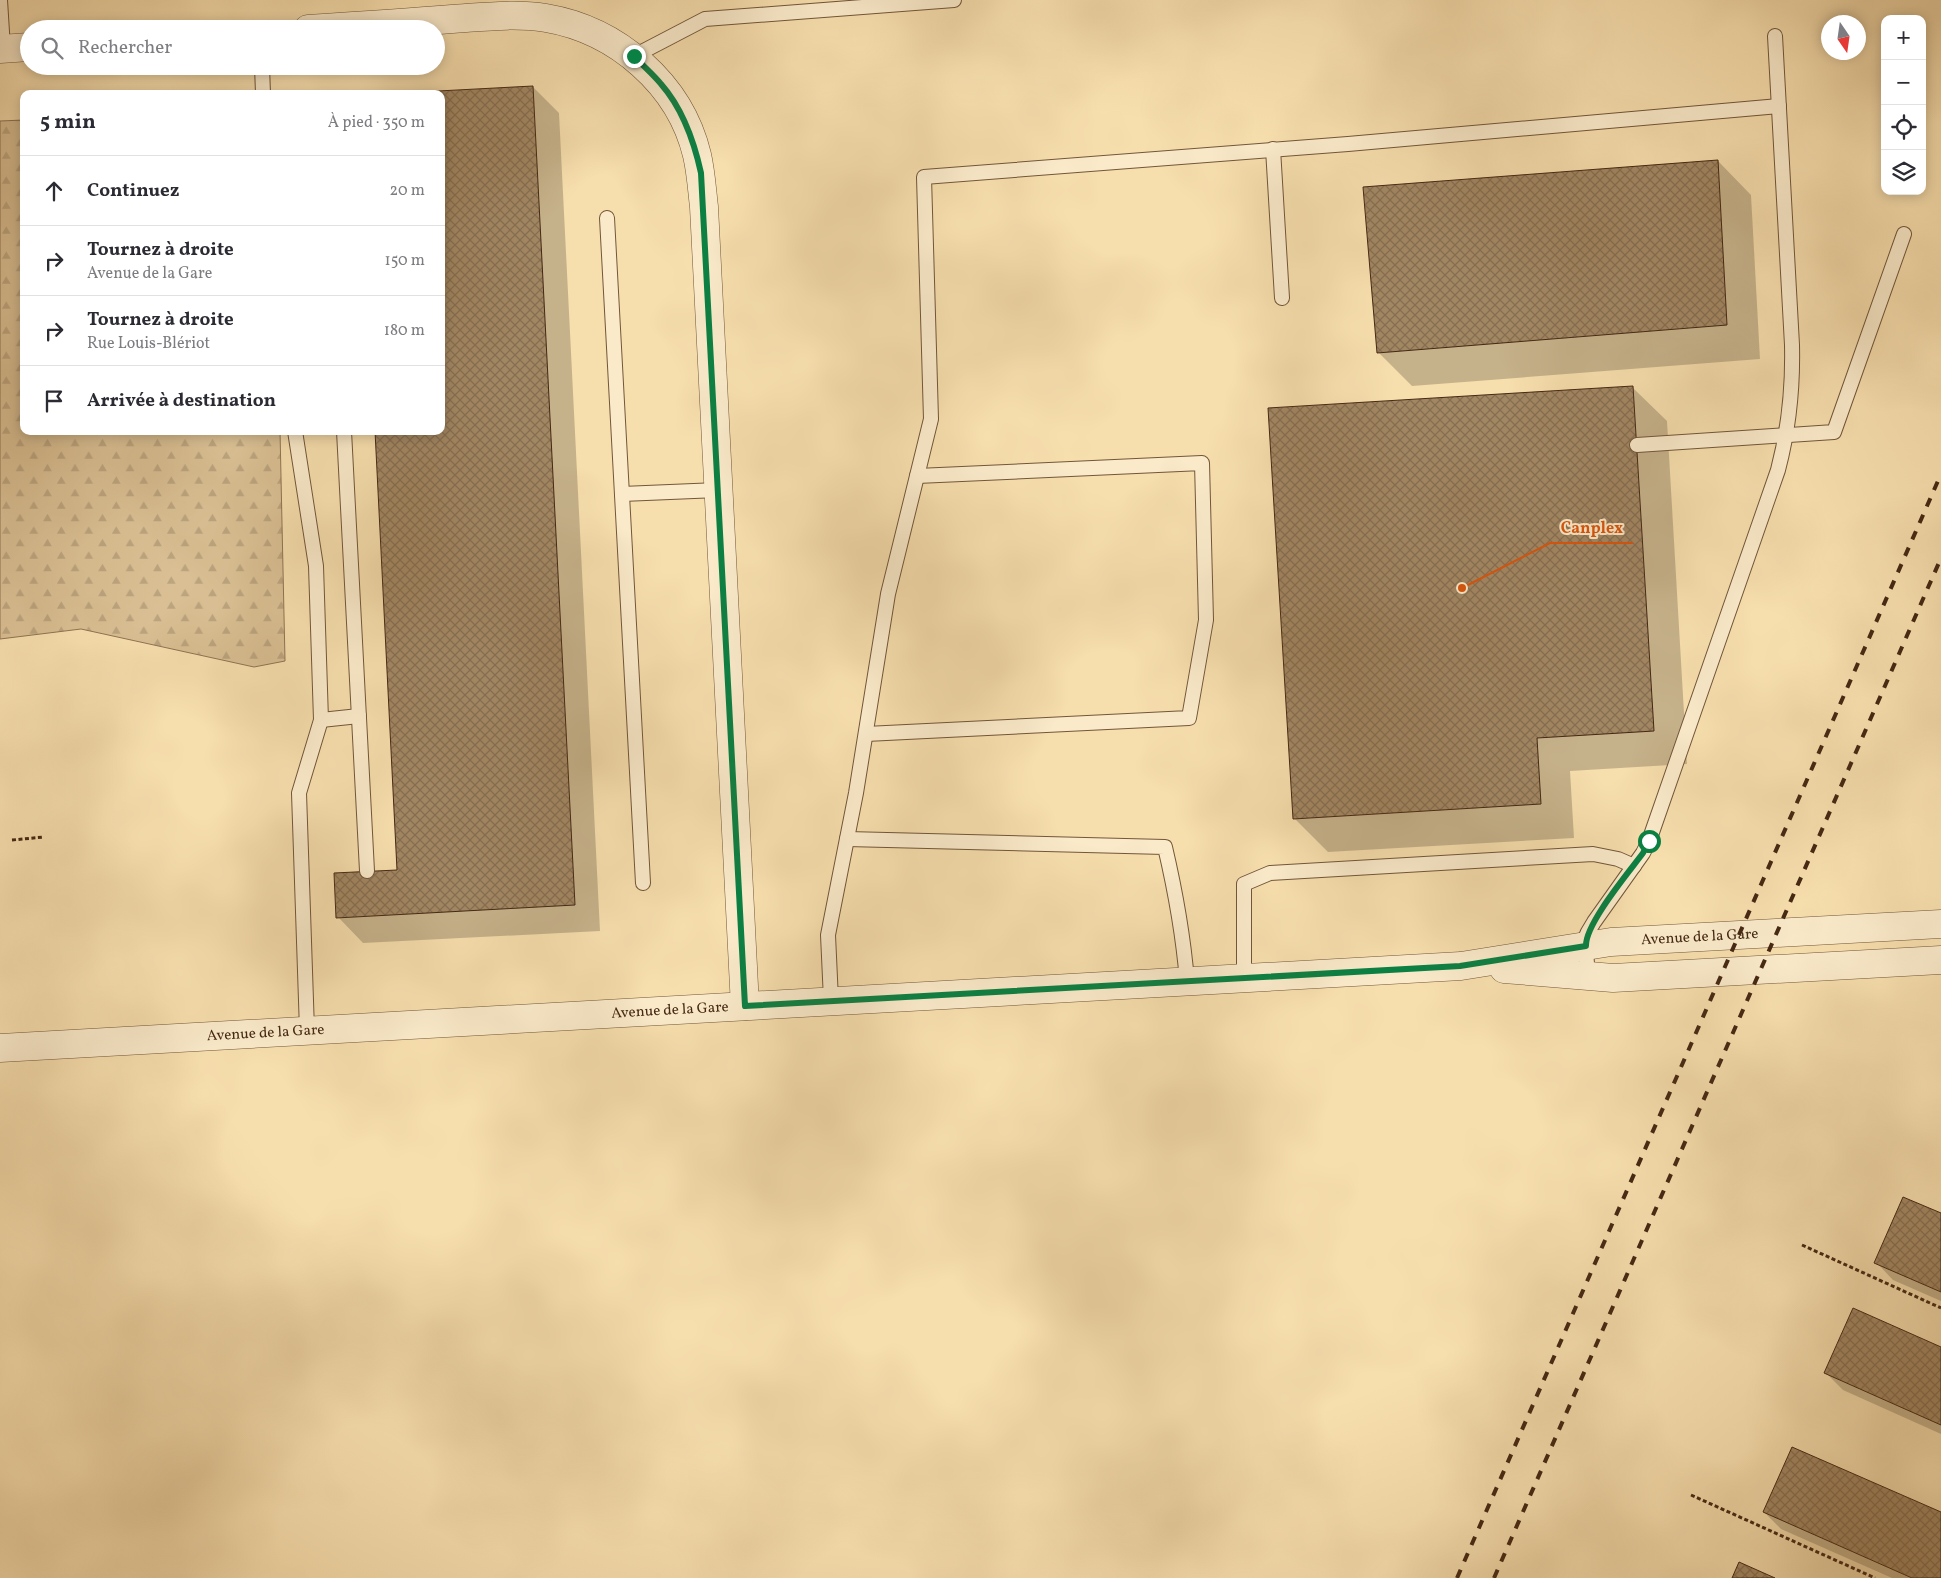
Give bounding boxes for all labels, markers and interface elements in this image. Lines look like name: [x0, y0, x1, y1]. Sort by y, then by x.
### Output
north arrow: [1821, 15, 1866, 60]
map controls: [1881, 15, 1926, 195]
button: +: [1881, 15, 1926, 60]
search box: [20, 20, 445, 75]
icon: search: [38, 34, 66, 62]
text: Rechercher: [78, 35, 172, 61]
route end: [623, 45, 646, 68]
button: −: [1881, 60, 1926, 105]
button: locate: [1881, 105, 1926, 150]
text: 5 min: [40, 108, 96, 137]
text: À pied · 350 m: [328, 112, 425, 134]
button: layers: [1881, 150, 1926, 195]
icon: ahead: [40, 177, 68, 205]
text: Continuez: [87, 178, 179, 204]
text: 20 m: [390, 180, 425, 202]
text: Tournez à droite: [87, 237, 234, 263]
icon: right: [40, 247, 68, 275]
text: 150 m: [384, 250, 425, 272]
text: Avenue de la Gare: [87, 263, 212, 285]
text: Tournez à droite: [87, 307, 234, 333]
icon: right: [40, 317, 68, 345]
text: 180 m: [384, 320, 425, 342]
text: Rue Louis-Blériot: [87, 333, 210, 355]
icon: arrive: [40, 387, 68, 415]
text: Arrivée à destination: [87, 388, 276, 414]
callout: Canplex: [1550, 512, 1633, 543]
text: Canplex: [1561, 518, 1623, 540]
route start: [1638, 830, 1661, 853]
street label: Avenue de la Gare: [1640, 923, 1759, 951]
street label: Avenue de la Gare: [611, 997, 729, 1024]
street label: Avenue de la Gare: [206, 1019, 325, 1047]

